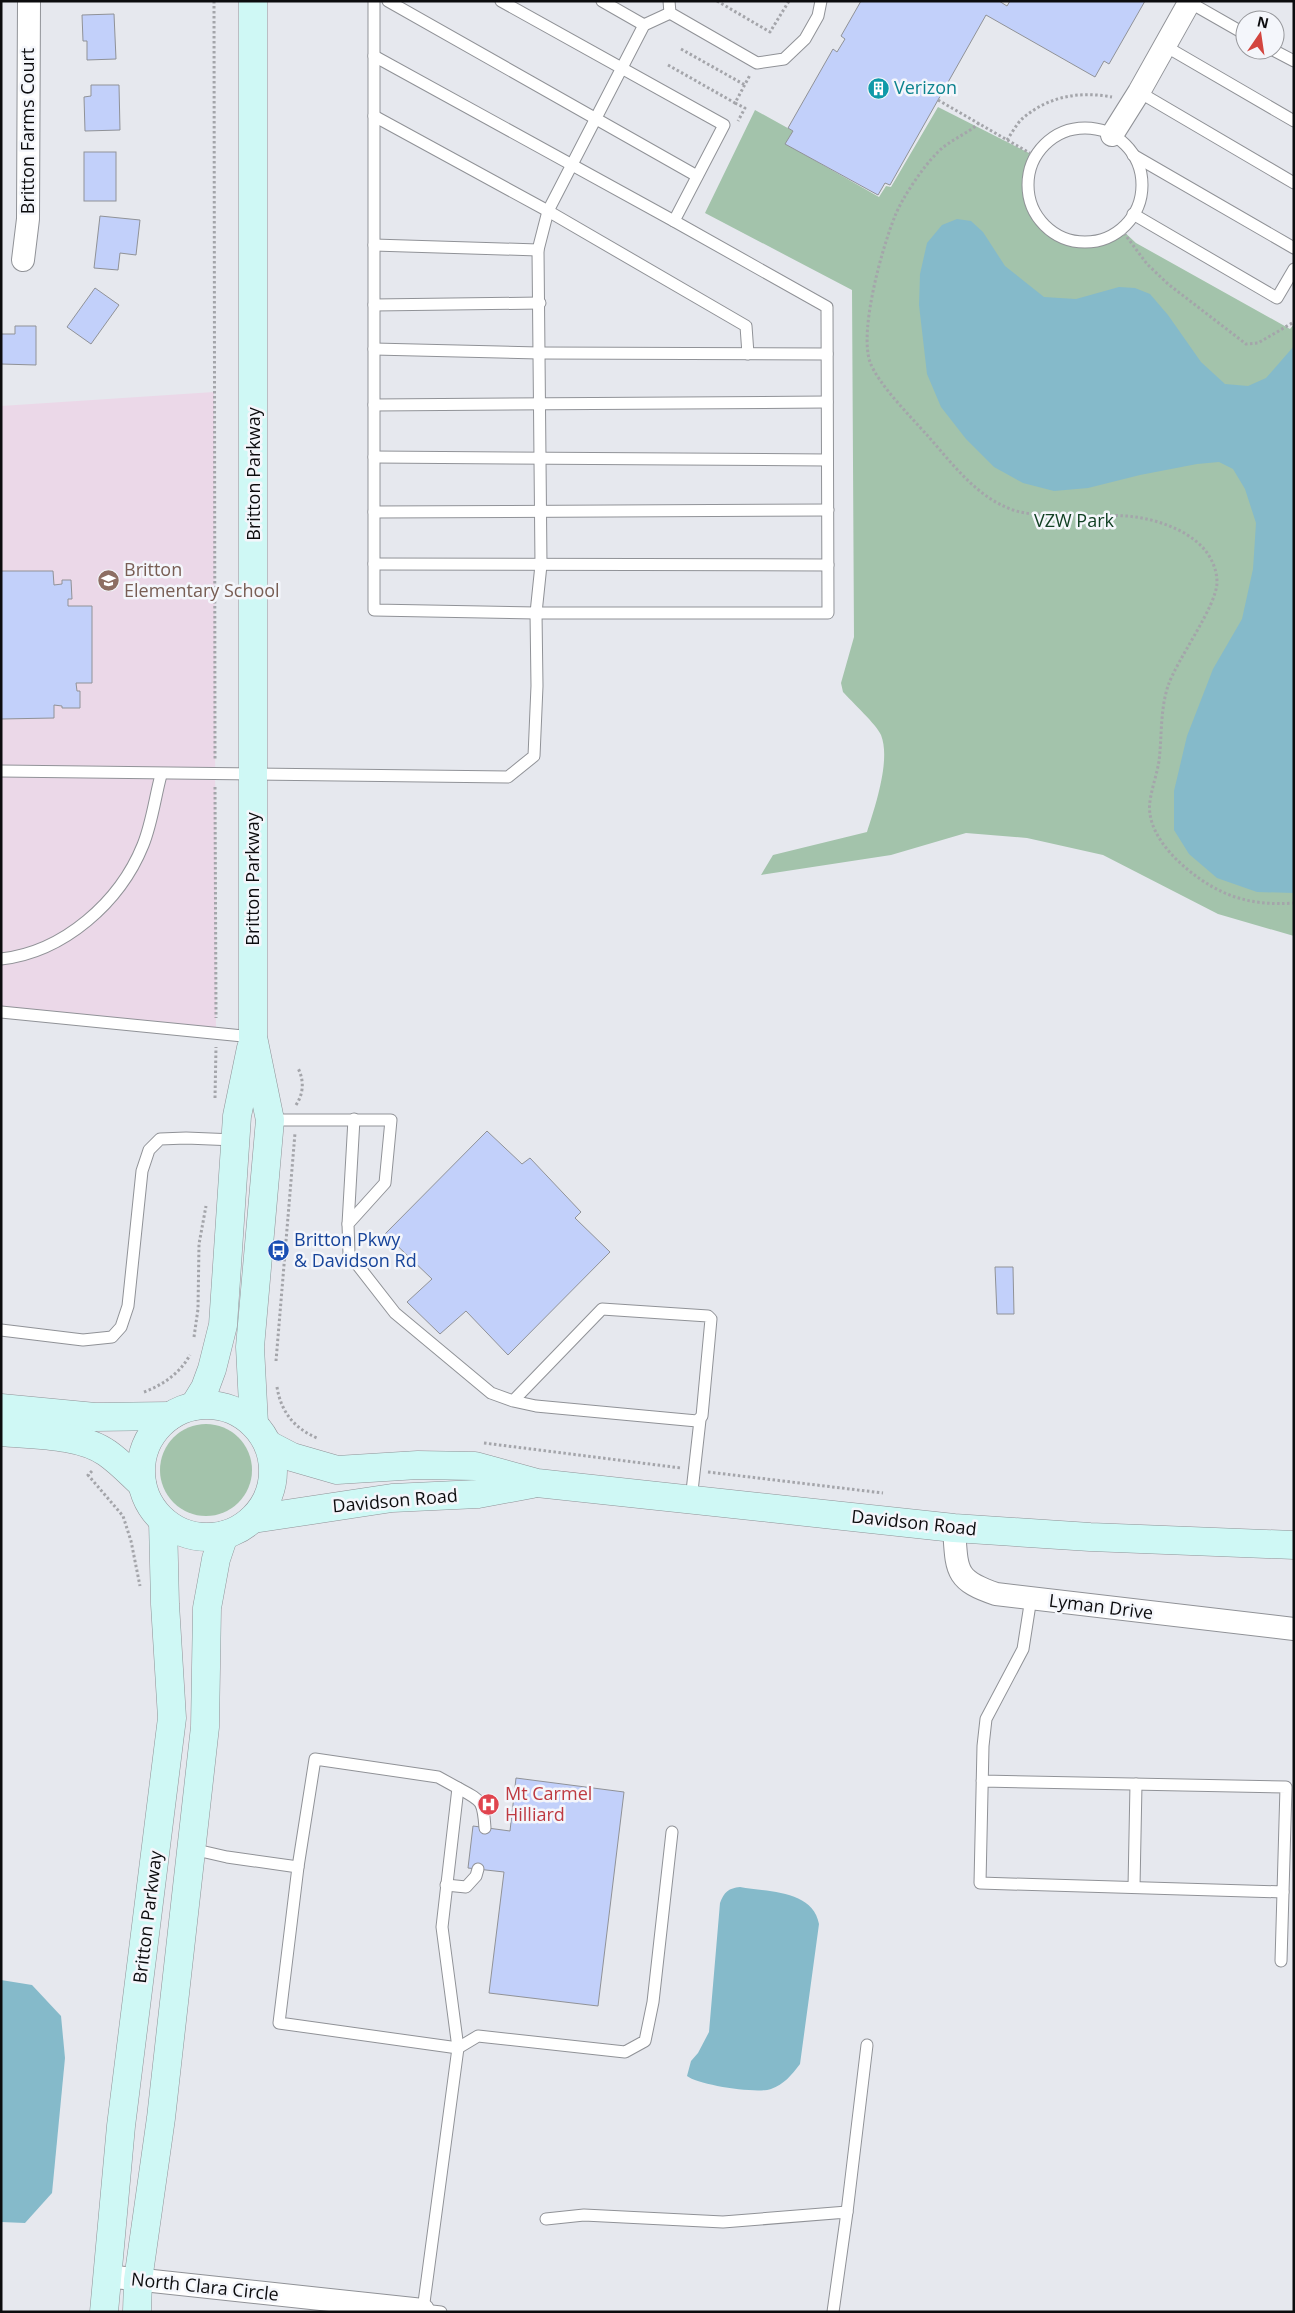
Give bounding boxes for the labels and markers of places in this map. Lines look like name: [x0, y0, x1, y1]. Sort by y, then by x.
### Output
place label: Verizon: [894, 75, 957, 99]
building icon: Verizon: [866, 76, 890, 100]
place label: Britton Elementary School: [124, 557, 280, 602]
school or university icon: Britton Elementary School: [96, 568, 120, 592]
place label: Britton Pkwy & Davidson Rd: [294, 1227, 417, 1272]
bus stop icon: Britton Pkwy & Davidson Rd: [266, 1238, 290, 1262]
place label: Mt Carmel Hilliard: [505, 1781, 592, 1826]
hospital icon: Mt Carmel Hilliard: [477, 1792, 501, 1816]

